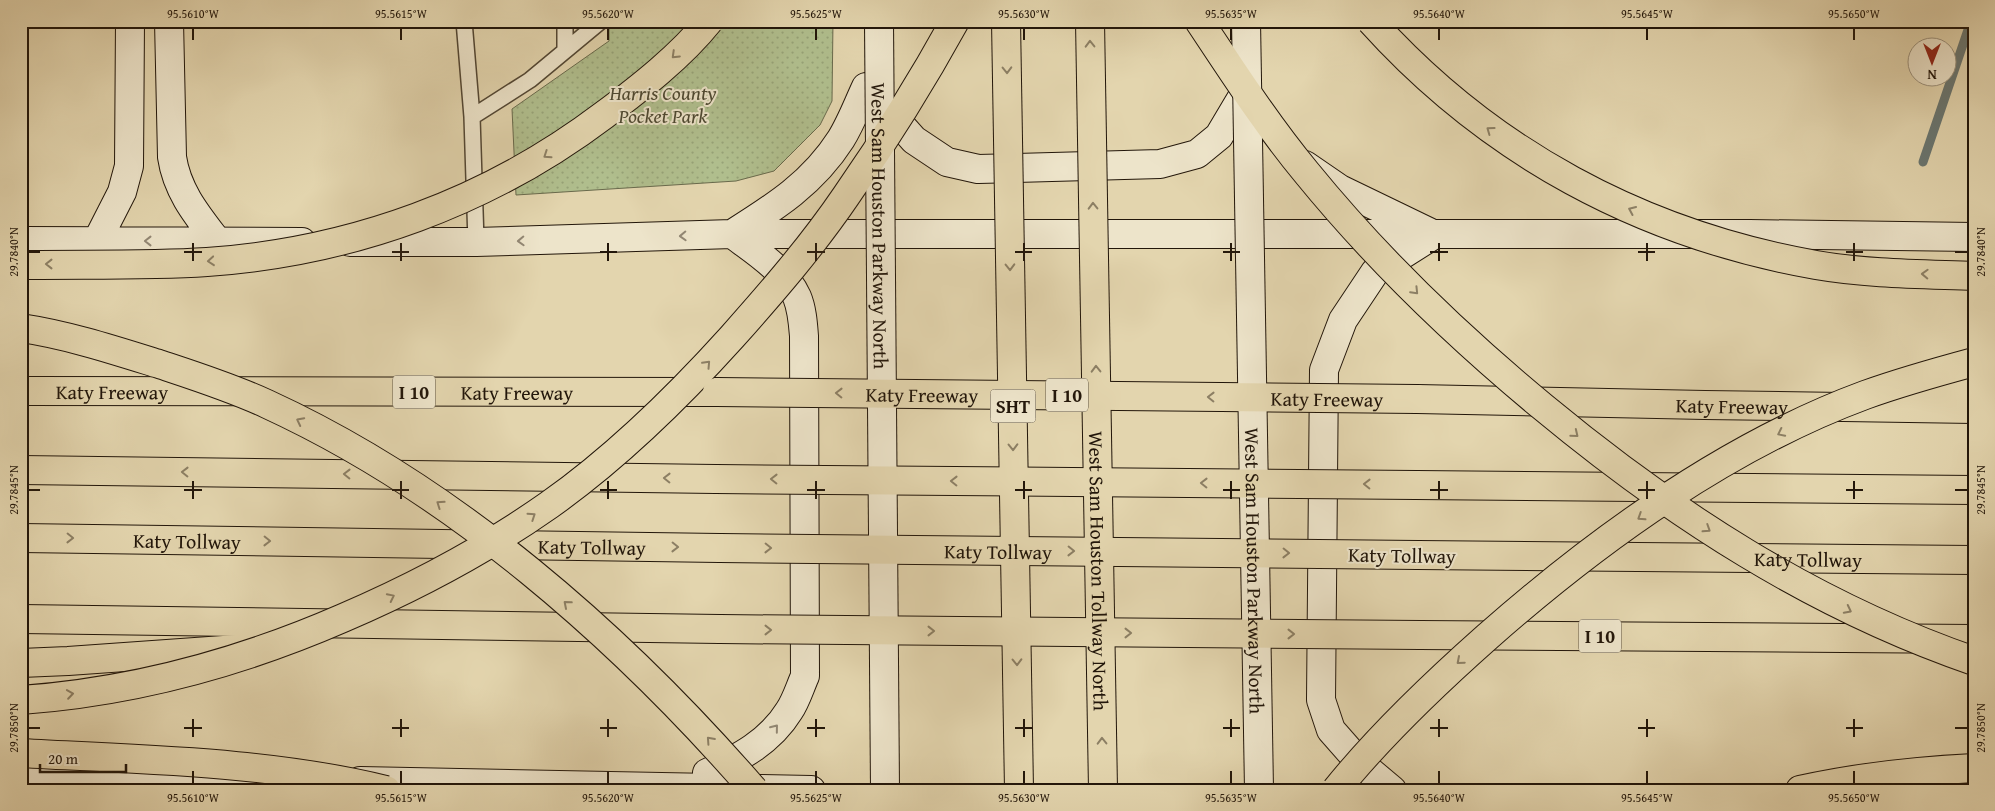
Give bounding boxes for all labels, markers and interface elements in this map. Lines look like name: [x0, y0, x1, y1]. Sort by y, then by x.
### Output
text: 95.5610°W: [167, 5, 220, 22]
text: 95.5615°W: [375, 5, 428, 22]
text: 95.5620°W: [582, 5, 635, 22]
text: 95.5625°W: [790, 5, 843, 22]
text: 95.5630°W: [998, 5, 1051, 22]
text: 95.5635°W: [1205, 5, 1258, 22]
text: 95.5640°W: [1413, 5, 1466, 22]
text: 95.5645°W: [1621, 5, 1674, 22]
text: 95.5650°W: [1828, 5, 1881, 22]
north arrow: [1908, 38, 1958, 88]
one-way arrow: [1085, 39, 1095, 47]
one-way arrow: [671, 49, 680, 58]
text: N: [1927, 65, 1937, 85]
one-way arrow: [1002, 66, 1012, 74]
park label: Harris County Pocket Park: [608, 78, 717, 130]
street label: West Sam Houston Parkway North: [865, 83, 896, 369]
one-way arrow: [1487, 127, 1496, 136]
one-way arrow: [543, 149, 552, 158]
one-way arrow: [1088, 202, 1098, 210]
one-way arrow: [1628, 205, 1637, 216]
text: 29.7840°N: [5, 227, 22, 277]
text: 29.7840°N: [1972, 227, 1989, 277]
one-way arrow: [679, 230, 687, 241]
one-way arrow: [517, 235, 525, 246]
one-way arrow: [144, 236, 152, 246]
one-way arrow: [207, 255, 215, 266]
one-way arrow: [45, 259, 52, 269]
one-way arrow: [1005, 264, 1016, 272]
one-way arrow: [1921, 269, 1929, 280]
one-way arrow: [1409, 286, 1418, 295]
one-way arrow: [701, 361, 710, 370]
one-way arrow: [1091, 364, 1101, 372]
road number: I 10: [393, 376, 435, 408]
street label: Katy Freeway: [56, 377, 168, 406]
street label: Katy Freeway: [461, 377, 573, 406]
road number: I 10: [1046, 378, 1088, 412]
street label: Katy Freeway: [866, 379, 978, 409]
street label: Katy Freeway: [1271, 383, 1383, 413]
one-way arrow: [834, 388, 842, 399]
road number: SHT: [990, 390, 1036, 422]
street label: Katy Freeway: [1675, 390, 1788, 421]
one-way arrow: [1207, 392, 1214, 402]
one-way arrow: [297, 417, 306, 427]
street label: West Sam Houston Parkway North: [1238, 427, 1272, 714]
one-way arrow: [1777, 427, 1786, 438]
one-way arrow: [1570, 428, 1579, 437]
street label: West Sam Houston Tollway North: [1082, 431, 1116, 711]
one-way arrow: [1008, 444, 1019, 452]
text: 29.7845°N: [5, 465, 22, 515]
text: 29.7845°N: [1972, 465, 1989, 515]
one-way arrow: [180, 467, 188, 477]
one-way arrow: [343, 469, 350, 479]
one-way arrow: [663, 473, 670, 483]
one-way arrow: [770, 474, 778, 484]
one-way arrow: [950, 476, 958, 486]
one-way arrow: [1200, 478, 1208, 488]
one-way arrow: [1363, 479, 1370, 489]
one-way arrow: [436, 501, 446, 510]
one-way arrow: [1638, 510, 1647, 520]
one-way arrow: [526, 513, 536, 522]
one-way arrow: [1702, 523, 1711, 532]
street label: Katy Tollway: [133, 525, 241, 556]
street label: Katy Tollway: [538, 531, 646, 561]
one-way arrow: [66, 533, 74, 543]
one-way arrow: [264, 536, 272, 546]
street label: Katy Tollway: [944, 536, 1052, 566]
street label: Katy Tollway: [1348, 540, 1456, 570]
one-way arrow: [672, 542, 679, 552]
one-way arrow: [765, 543, 773, 553]
street label: Katy Tollway: [1754, 544, 1862, 573]
one-way arrow: [1068, 546, 1075, 556]
one-way arrow: [1282, 548, 1290, 558]
one-way arrow: [386, 593, 395, 603]
one-way arrow: [564, 601, 573, 610]
one-way arrow: [1843, 604, 1852, 614]
road number: I 10: [1579, 620, 1621, 652]
one-way arrow: [765, 625, 773, 635]
one-way arrow: [928, 626, 935, 636]
one-way arrow: [1125, 628, 1133, 638]
one-way arrow: [1288, 629, 1295, 639]
one-way arrow: [1456, 656, 1465, 665]
one-way arrow: [1012, 659, 1022, 667]
one-way arrow: [66, 689, 74, 700]
text: 29.7850°N: [5, 703, 22, 753]
text: 29.7850°N: [1972, 703, 1989, 753]
one-way arrow: [770, 725, 779, 734]
one-way arrow: [707, 737, 716, 746]
one-way arrow: [1097, 737, 1107, 744]
scale bar: [40, 741, 126, 773]
text: 20 m: [48, 748, 79, 769]
text: 95.5610°W: [167, 789, 220, 806]
text: 95.5615°W: [375, 789, 428, 806]
text: 95.5620°W: [582, 789, 635, 806]
text: 95.5625°W: [790, 789, 843, 806]
text: 95.5630°W: [998, 789, 1051, 806]
text: 95.5635°W: [1205, 789, 1258, 806]
text: 95.5640°W: [1413, 789, 1466, 806]
text: 95.5645°W: [1621, 789, 1674, 806]
text: 95.5650°W: [1828, 789, 1881, 806]

